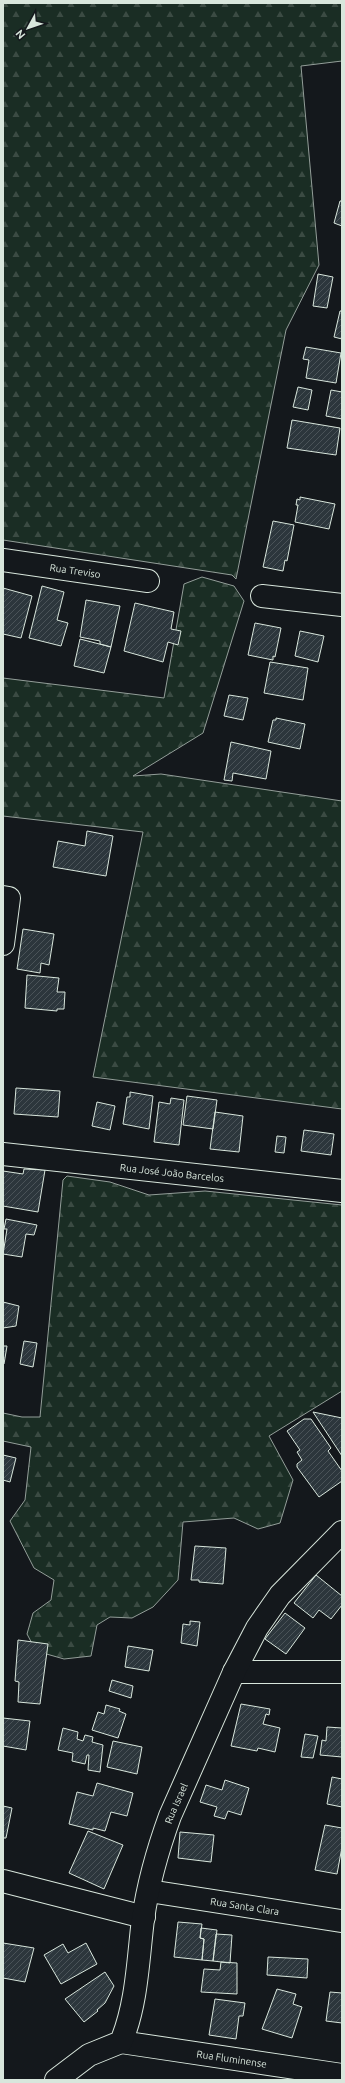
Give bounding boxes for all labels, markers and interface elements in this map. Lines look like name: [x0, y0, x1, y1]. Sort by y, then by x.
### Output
north arrow: [8, 8, 48, 48]
text: N: [13, 27, 28, 41]
street label: Rua Treviso: [49, 562, 102, 580]
street label: Rua José João Barcelos: [119, 1162, 225, 1184]
street label: Rua Israel: [163, 1781, 190, 1825]
street label: Rua Santa Clara: [209, 1896, 280, 1917]
street label: Rua Fluminense: [196, 2048, 268, 2070]

